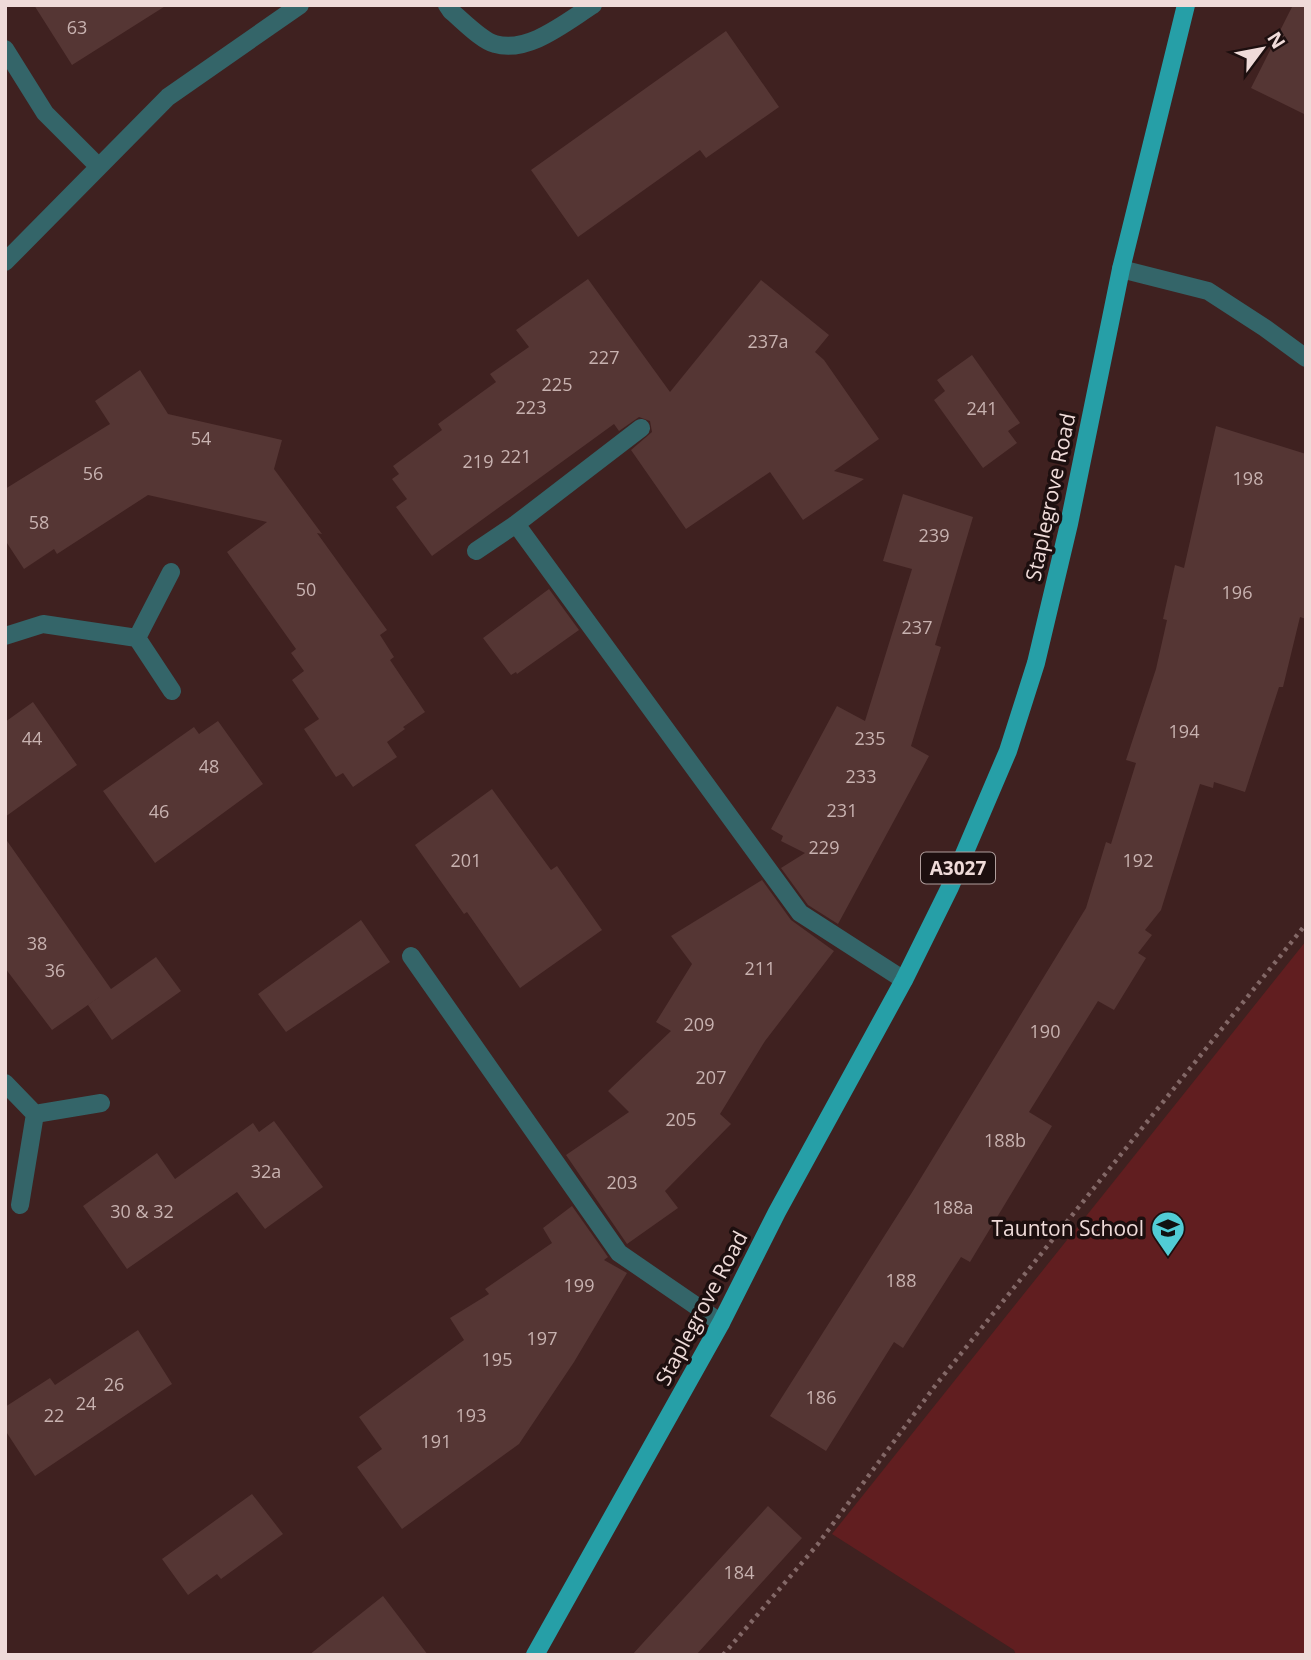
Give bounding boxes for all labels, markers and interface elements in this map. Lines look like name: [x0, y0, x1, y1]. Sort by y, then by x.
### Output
north arrow: [1227, 14, 1297, 84]
house number: 63: [67, 15, 87, 39]
text: N: [1261, 27, 1292, 53]
house number: 237a: [748, 329, 788, 353]
house number: 227: [589, 345, 619, 369]
house number: 225: [542, 372, 572, 396]
house number: 223: [516, 395, 546, 419]
house number: 241: [967, 396, 997, 420]
street label: Staplegrove Road: [1019, 410, 1081, 584]
house number: 54: [191, 426, 211, 450]
house number: 221: [501, 444, 531, 468]
house number: 219: [463, 449, 493, 473]
house number: 56: [83, 461, 103, 485]
house number: 198: [1233, 466, 1263, 490]
house number: 58: [29, 510, 49, 534]
house number: 239: [919, 523, 949, 547]
house number: 50: [296, 577, 316, 601]
house number: 196: [1222, 580, 1252, 604]
house number: 237: [902, 615, 932, 639]
house number: 194: [1169, 719, 1199, 743]
house number: 44: [22, 726, 42, 750]
house number: 235: [855, 726, 885, 750]
house number: 48: [199, 754, 219, 778]
house number: 233: [846, 764, 876, 788]
house number: 231: [827, 798, 857, 822]
house number: 46: [149, 799, 169, 823]
house number: 229: [809, 835, 839, 859]
house number: 201: [451, 848, 481, 872]
house number: 192: [1123, 848, 1153, 872]
road number: A3027: [921, 852, 995, 884]
house number: 38: [27, 931, 47, 955]
house number: 211: [745, 956, 775, 980]
house number: 36: [45, 958, 65, 982]
house number: 209: [684, 1012, 714, 1036]
house number: 190: [1030, 1019, 1060, 1043]
house number: 207: [696, 1065, 726, 1089]
house number: 205: [666, 1107, 696, 1131]
house number: 188b: [984, 1128, 1026, 1152]
house number: 32a: [251, 1159, 281, 1183]
house number: 203: [607, 1170, 637, 1194]
house number: 188a: [933, 1195, 973, 1219]
house number: 30 & 32: [110, 1199, 174, 1223]
school or university icon: Taunton School: [1149, 1209, 1187, 1258]
place label: Taunton School: [992, 1214, 1144, 1242]
street label: Staplegrove Road: [648, 1226, 754, 1390]
house number: 188: [886, 1268, 916, 1292]
house number: 199: [564, 1273, 594, 1297]
house number: 197: [527, 1326, 557, 1350]
house number: 195: [482, 1347, 512, 1371]
house number: 26: [104, 1372, 124, 1396]
house number: 186: [806, 1385, 836, 1409]
house number: 24: [76, 1391, 96, 1415]
house number: 22: [44, 1403, 64, 1427]
house number: 193: [456, 1403, 486, 1427]
house number: 191: [421, 1429, 451, 1453]
house number: 184: [724, 1560, 754, 1584]

